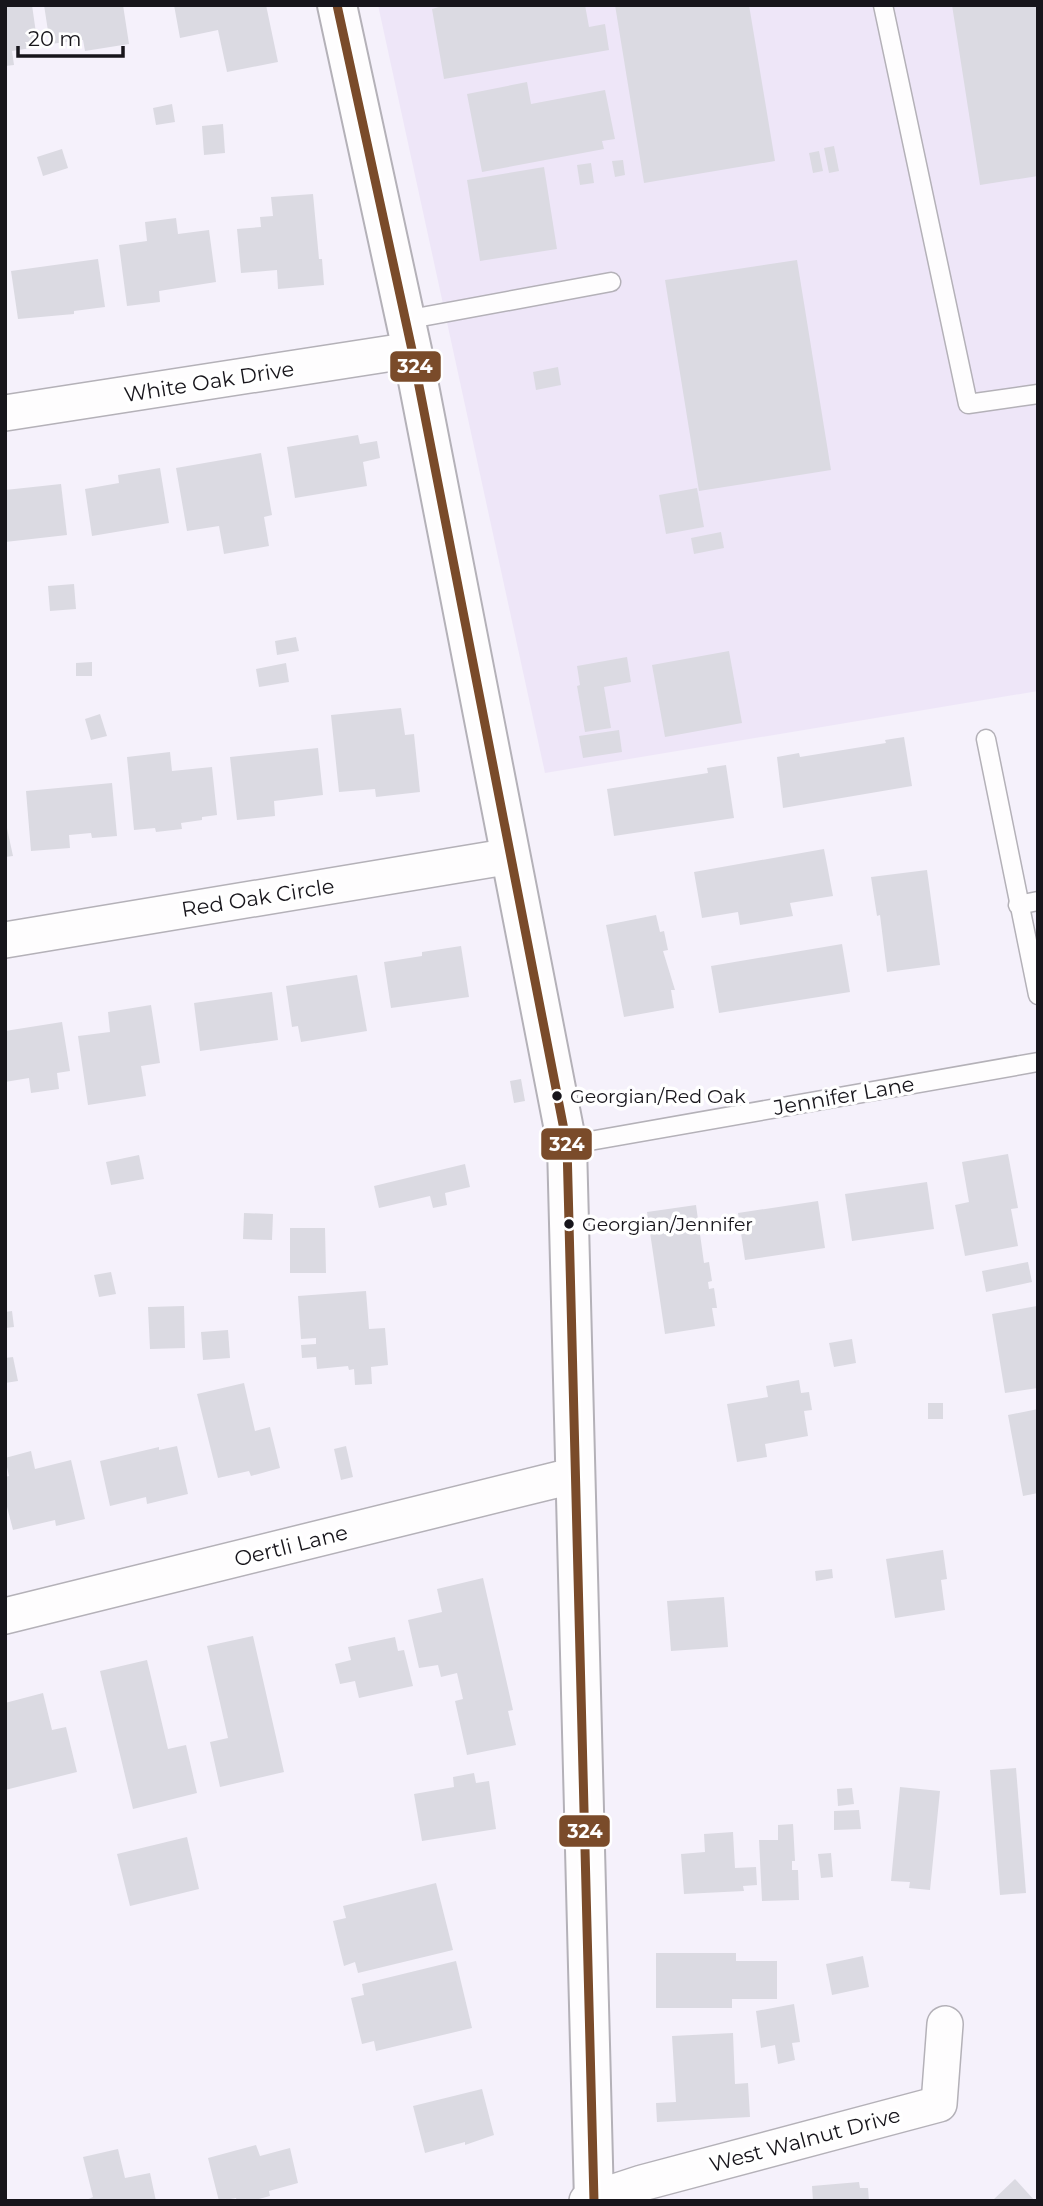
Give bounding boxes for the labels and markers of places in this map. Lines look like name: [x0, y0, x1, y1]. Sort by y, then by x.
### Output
place label: Georgian/Red Oak: [570, 1085, 746, 1108]
marker: Georgian/Red Oak: [550, 1089, 564, 1103]
place label: Georgian/Jennifer: [582, 1213, 753, 1236]
marker: Georgian/Jennifer: [562, 1217, 576, 1231]

